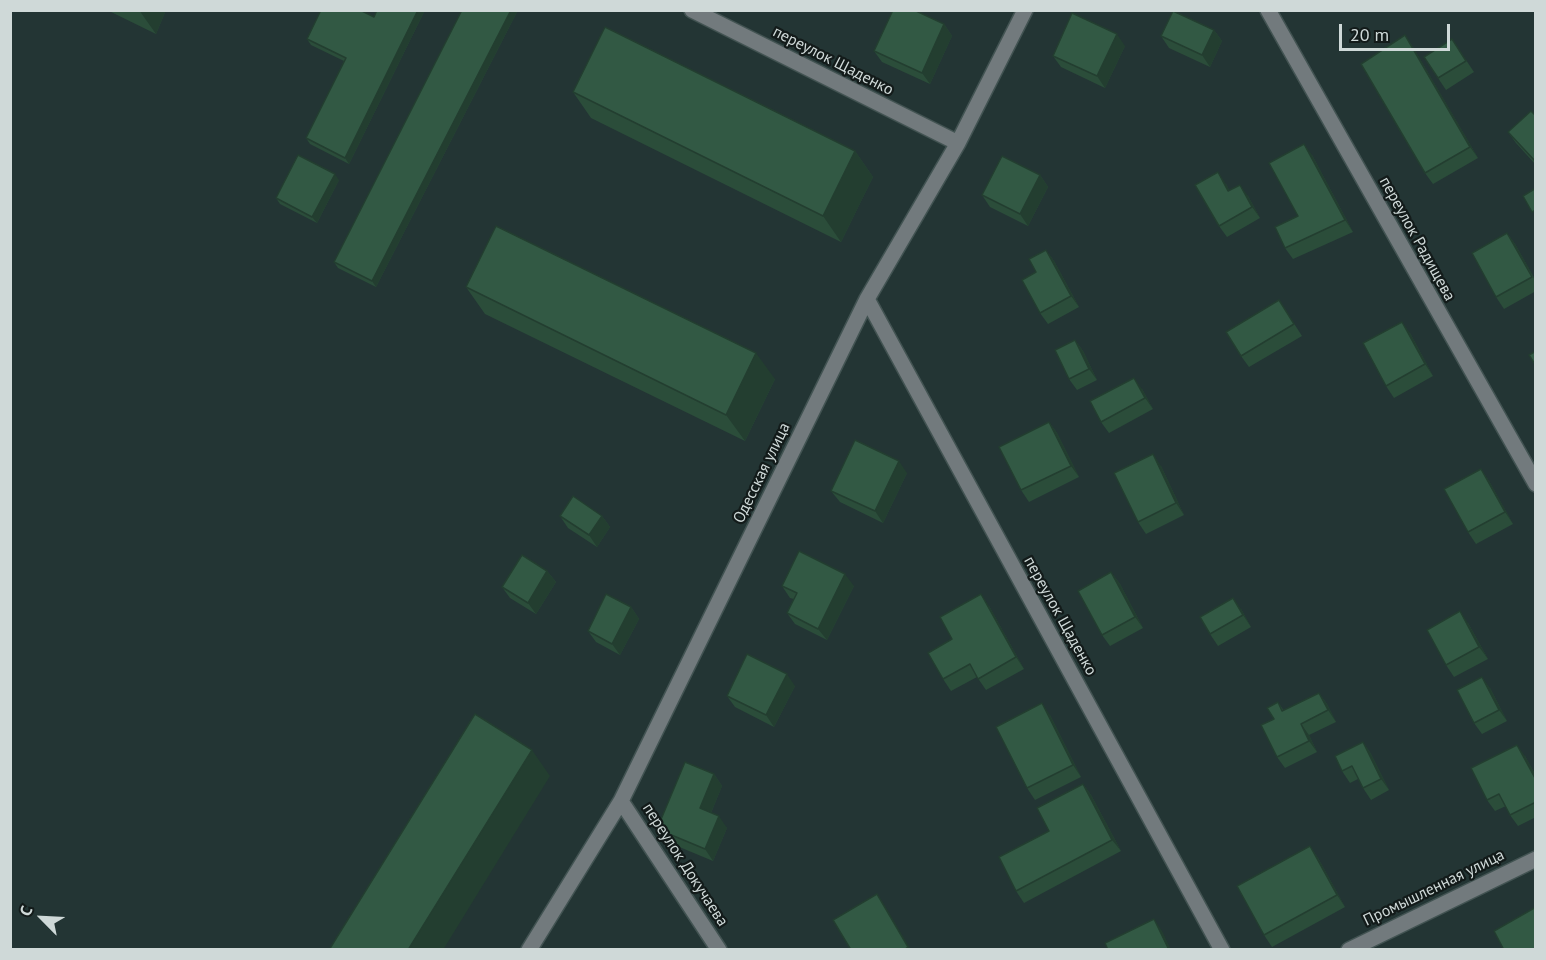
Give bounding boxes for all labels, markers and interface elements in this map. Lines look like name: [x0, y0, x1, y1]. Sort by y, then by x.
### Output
scale bar: [1342, 12, 1453, 50]
street label: переулок Щаденко: [769, 22, 897, 100]
text: 20 m: [1350, 23, 1389, 46]
street label: переулок Радищева: [1375, 174, 1459, 304]
street label: Одесская улица: [729, 420, 795, 526]
street label: переулок Щаденко: [1019, 553, 1101, 679]
street label: переулок Докучаева: [638, 800, 732, 930]
street label: Промышленная улица: [1360, 846, 1508, 930]
north arrow: [12, 888, 72, 948]
text: С: [15, 903, 37, 919]

